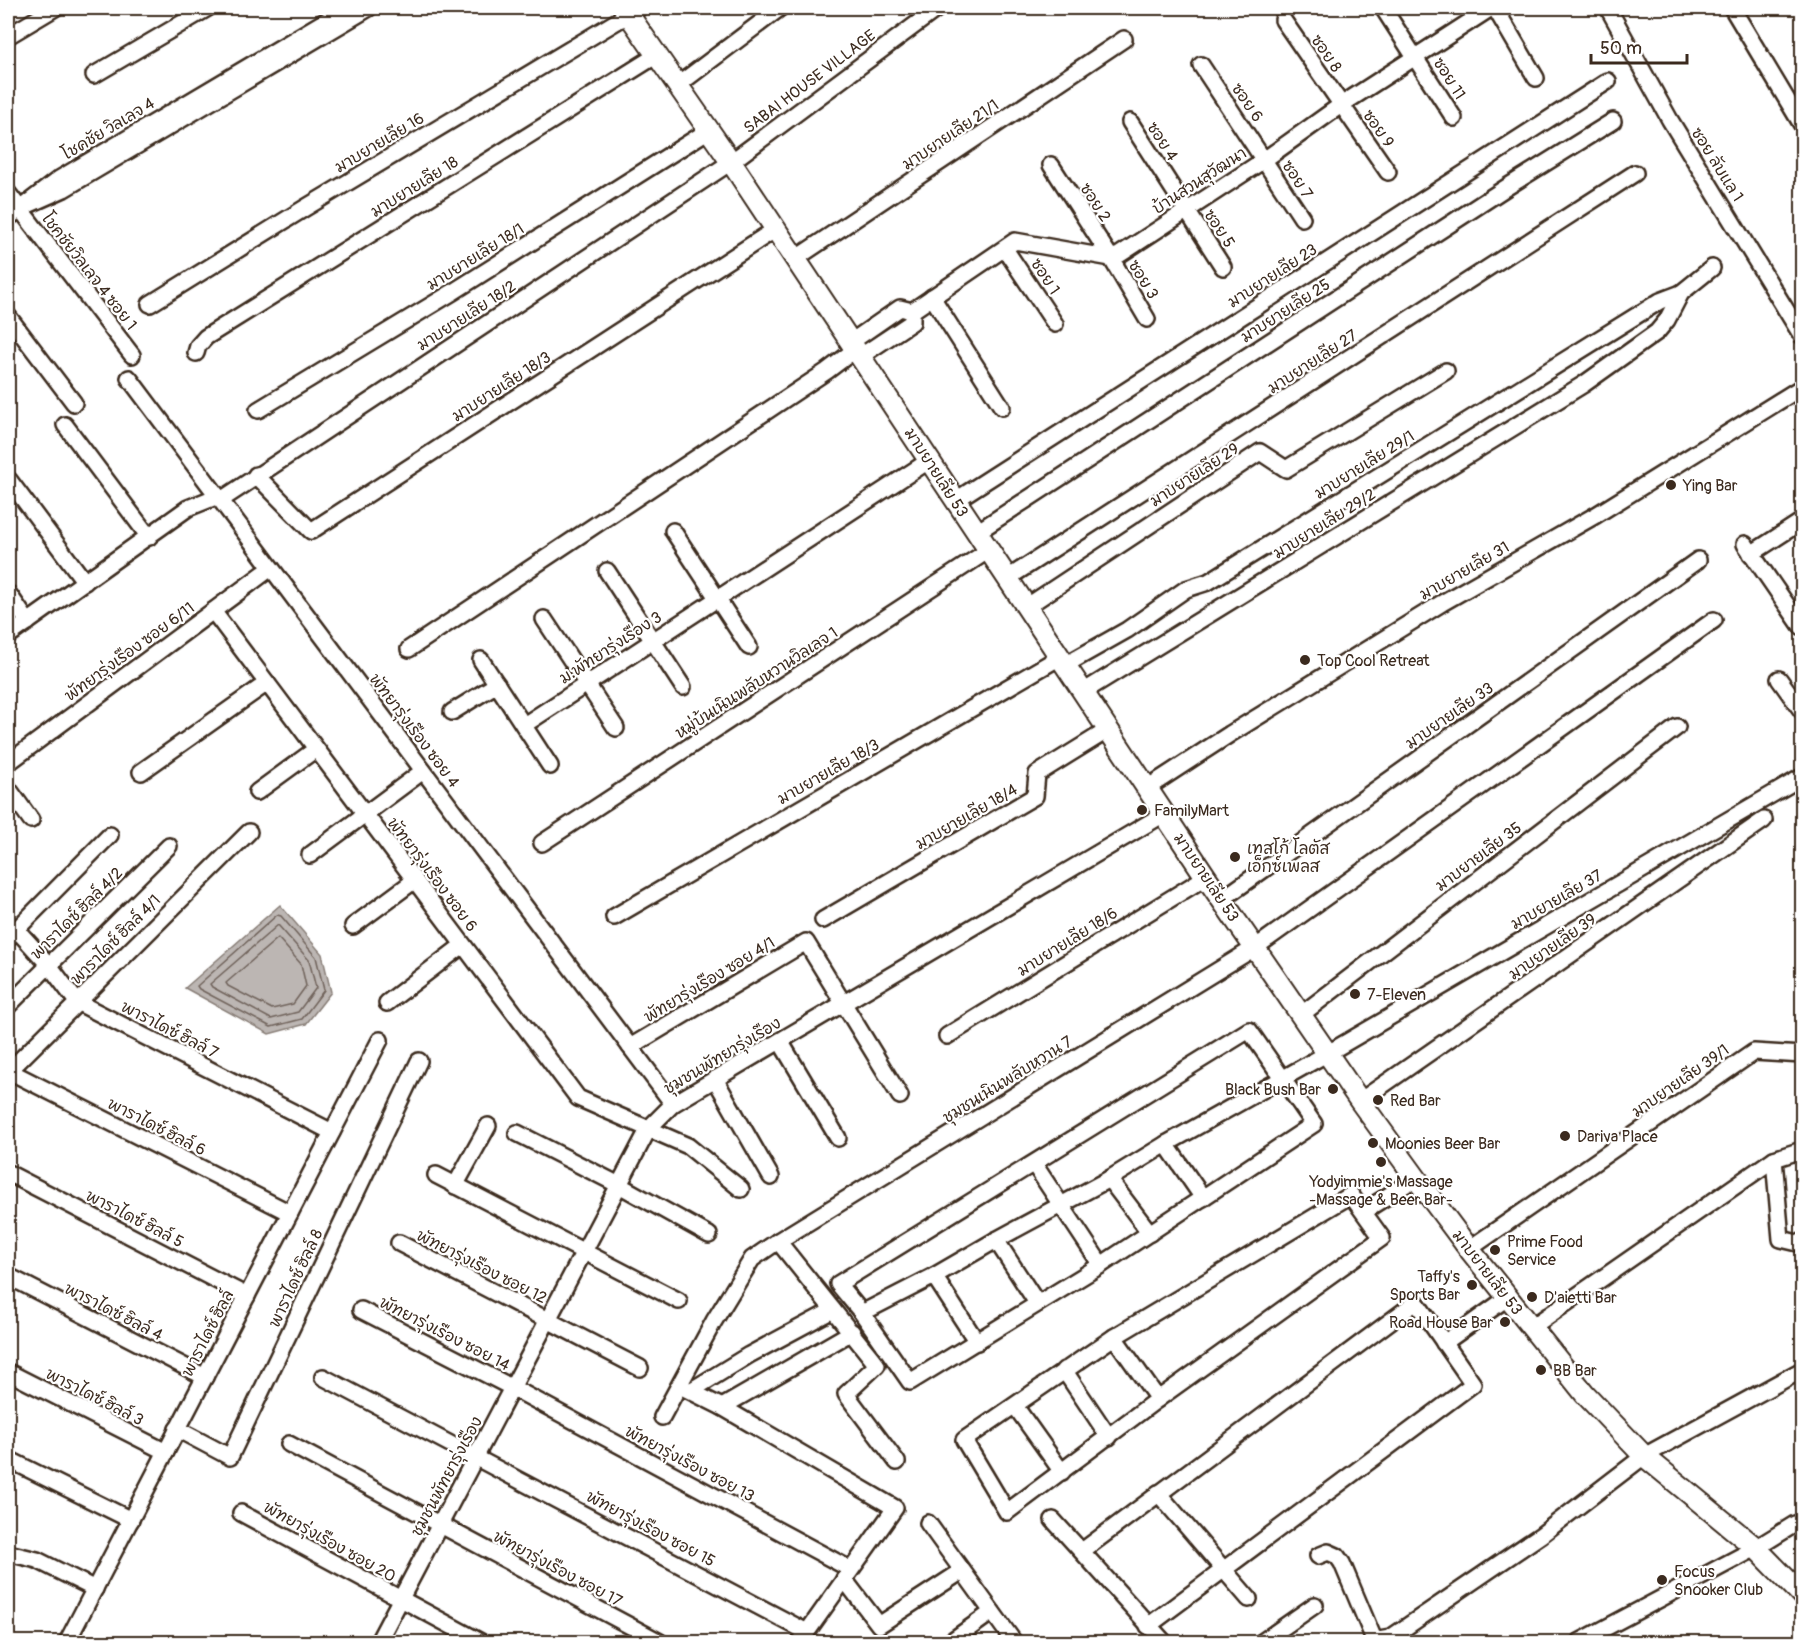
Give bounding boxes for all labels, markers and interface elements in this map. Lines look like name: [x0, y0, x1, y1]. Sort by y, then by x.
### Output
street label: SABAI HOUSE VILLAGE: [740, 26, 880, 138]
scale bar: [1591, 27, 1687, 65]
street label: ซอย 8: [1306, 31, 1346, 76]
text: 50 m: [1600, 37, 1642, 60]
street label: ซอย 11: [1429, 54, 1470, 103]
street label: ซอย 6: [1227, 79, 1267, 126]
street label: โชคชัย วิลเลจ 4: [58, 92, 158, 164]
street label: มาบยายเลีย 21/1: [898, 94, 1003, 175]
street label: ซอย 9: [1358, 106, 1398, 151]
street label: มาบยายเลีย 16: [331, 108, 428, 177]
street label: ซอย 4: [1142, 118, 1182, 165]
street label: ซอย ลับแล 1: [1687, 123, 1749, 205]
street label: บ้านสวนสุวัฒนา: [1148, 142, 1251, 220]
street label: มาบยายเลีย 18: [367, 151, 462, 222]
street label: ซอย 7: [1277, 157, 1317, 203]
street label: ซอย 2: [1075, 179, 1115, 226]
street label: ซอย 5: [1199, 205, 1239, 252]
street label: โชคชัยวิลเลจ 4 ซอย 1: [37, 208, 143, 334]
street label: มาบยายเลีย 18/1: [422, 218, 528, 295]
street label: มาบยายเลีย 23: [1224, 239, 1321, 312]
street label: ซอย 1: [1026, 255, 1064, 299]
street label: ซอย 3: [1124, 256, 1163, 303]
street label: มาบยายเลีย 25: [1236, 274, 1334, 347]
street label: มาบยายเลีย 18/2: [413, 276, 520, 355]
street label: มาบยายเลีย 27: [1264, 324, 1361, 398]
street label: มาบยายเลีย 18/3: [448, 347, 555, 426]
street label: มาบยายเลีย 53: [900, 424, 973, 521]
street label: มาบยายเลีย 29/1: [1310, 425, 1418, 504]
street label: มาบยายเลีย 29: [1146, 438, 1243, 511]
place label: Ying Bar: [1682, 476, 1738, 496]
marker: Ying Bar: [1664, 478, 1678, 492]
street label: มาบยายเลีย 29/2: [1269, 484, 1379, 563]
street label: มาบยายเลีย 31: [1416, 536, 1513, 605]
street label: พัทยารุ่งเรือง ซอย 6/11: [59, 596, 200, 707]
street label: ม.พัทยารุ่งเรือง 3: [554, 606, 667, 690]
street label: หมู่บ้นเนินพลับหวานวิลเลจ 1: [670, 621, 843, 745]
place label: Top Cool Retreat: [1317, 651, 1430, 671]
marker: Top Cool Retreat: [1298, 653, 1312, 667]
street label: พัทยารุ่งเรือง ซอย 4: [363, 668, 465, 793]
street label: มาบยายเลีย 33: [1401, 677, 1498, 754]
street label: มาบยายเลีย 18/3: [774, 734, 883, 809]
street label: มาบยายเลีย 18/4: [911, 779, 1021, 854]
place label: FamilyMart: [1154, 801, 1229, 821]
marker: FamilyMart: [1135, 803, 1149, 817]
street label: พัทยารุ่งเรือง ซอย 6: [381, 812, 483, 937]
street label: มาบยายเลีย 35: [1431, 817, 1526, 896]
street label: มาบยายเลีย 53: [1169, 829, 1244, 926]
place label: เทสโก้ โลตัส เอ็กซ์เพลส: [1247, 837, 1331, 877]
marker: เทสโก้ โลตัส เอ็กซ์เพลส: [1228, 850, 1242, 864]
street label: พาราไดซ์ ฮิลล์ 4/2: [25, 862, 127, 964]
street label: มาบยายเลีย 37: [1507, 864, 1606, 934]
street label: พาราไดซ์ ฮิลล์ 4/1: [65, 889, 165, 989]
street label: มาบยายเลีย 18/6: [1013, 902, 1121, 981]
street label: มาบยายเลีย 39: [1504, 908, 1600, 984]
street label: พัทยารุ่งเรือง ซอย 4/1: [639, 931, 780, 1029]
place label: 7-Eleven: [1367, 985, 1426, 1005]
marker: 7-Eleven: [1348, 987, 1362, 1001]
street label: พาราไดซ์ ฮิลล์ 7: [117, 995, 223, 1063]
street label: ชุมชนพัทยารุ่งเรือง: [659, 1011, 786, 1100]
street label: ชุมชนเนินพลับหวาน 7: [939, 1031, 1078, 1130]
street label: มาบยายเลีย 39/1: [1627, 1039, 1733, 1122]
place label: Black Bush Bar: [1225, 1080, 1321, 1100]
marker: Black Bush Bar: [1326, 1082, 1340, 1096]
place label: Red Bar: [1390, 1091, 1441, 1111]
street label: พาราไดซ์ ฮิลล์ 6: [104, 1092, 210, 1160]
marker: Red Bar: [1371, 1093, 1385, 1107]
place label: Dariva Place: [1577, 1127, 1658, 1147]
marker: Dariva Place: [1558, 1129, 1572, 1143]
place label: Moonies Beer Bar: [1385, 1134, 1500, 1154]
marker: Moonies Beer Bar: [1366, 1136, 1380, 1150]
marker: Yodyimmie's Massage -Massage & Beer Bar-: [1374, 1155, 1388, 1169]
place label: Yodyimmie's Massage -Massage & Beer Bar-: [1308, 1172, 1453, 1210]
street label: พาราไดซ์ ฮิลล์ 5: [82, 1184, 188, 1252]
street label: พัทยารุ่งเรือง ซอย 12: [412, 1224, 551, 1310]
street label: พาราไดซ์ ฮิลล์ 8: [263, 1225, 327, 1331]
street label: มาบยายเลีย 53: [1448, 1225, 1528, 1319]
place label: Prime Food Service: [1507, 1232, 1583, 1270]
marker: Prime Food Service: [1488, 1243, 1502, 1257]
place label: Taffy's Sports Bar: [1390, 1267, 1460, 1305]
street label: พาราไดซ์ ฮิลล์ 4: [61, 1277, 167, 1345]
marker: Taffy's Sports Bar: [1465, 1278, 1479, 1292]
street label: พาราไดซ์ ฮิลล์: [176, 1286, 238, 1380]
place label: D'aietti Bar: [1544, 1288, 1617, 1308]
marker: D'aietti Bar: [1525, 1290, 1539, 1304]
street label: พัทยารุ่งเรือง ซอย 14: [375, 1291, 514, 1377]
place label: Road House Bar: [1389, 1313, 1493, 1333]
marker: Road House Bar: [1498, 1315, 1512, 1329]
place label: BB Bar: [1553, 1361, 1597, 1381]
street label: พาราไดซ์ ฮิลล์ 3: [42, 1362, 148, 1430]
marker: BB Bar: [1534, 1363, 1548, 1377]
street label: ชุมชนพัทยารุ่งเรือง: [405, 1412, 489, 1541]
street label: พัทยารุ่งเรือง ซอย 13: [621, 1420, 759, 1508]
street label: พัทยารุ่งเรือง ซอย 15: [582, 1485, 719, 1573]
street label: พัทยารุ่งเรือง ซอย 20: [259, 1495, 400, 1588]
street label: พัทยารุ่งเรือง ซอย 17: [489, 1525, 627, 1613]
place label: Focus Snooker Club: [1674, 1562, 1763, 1600]
marker: Focus Snooker Club: [1655, 1573, 1669, 1587]

